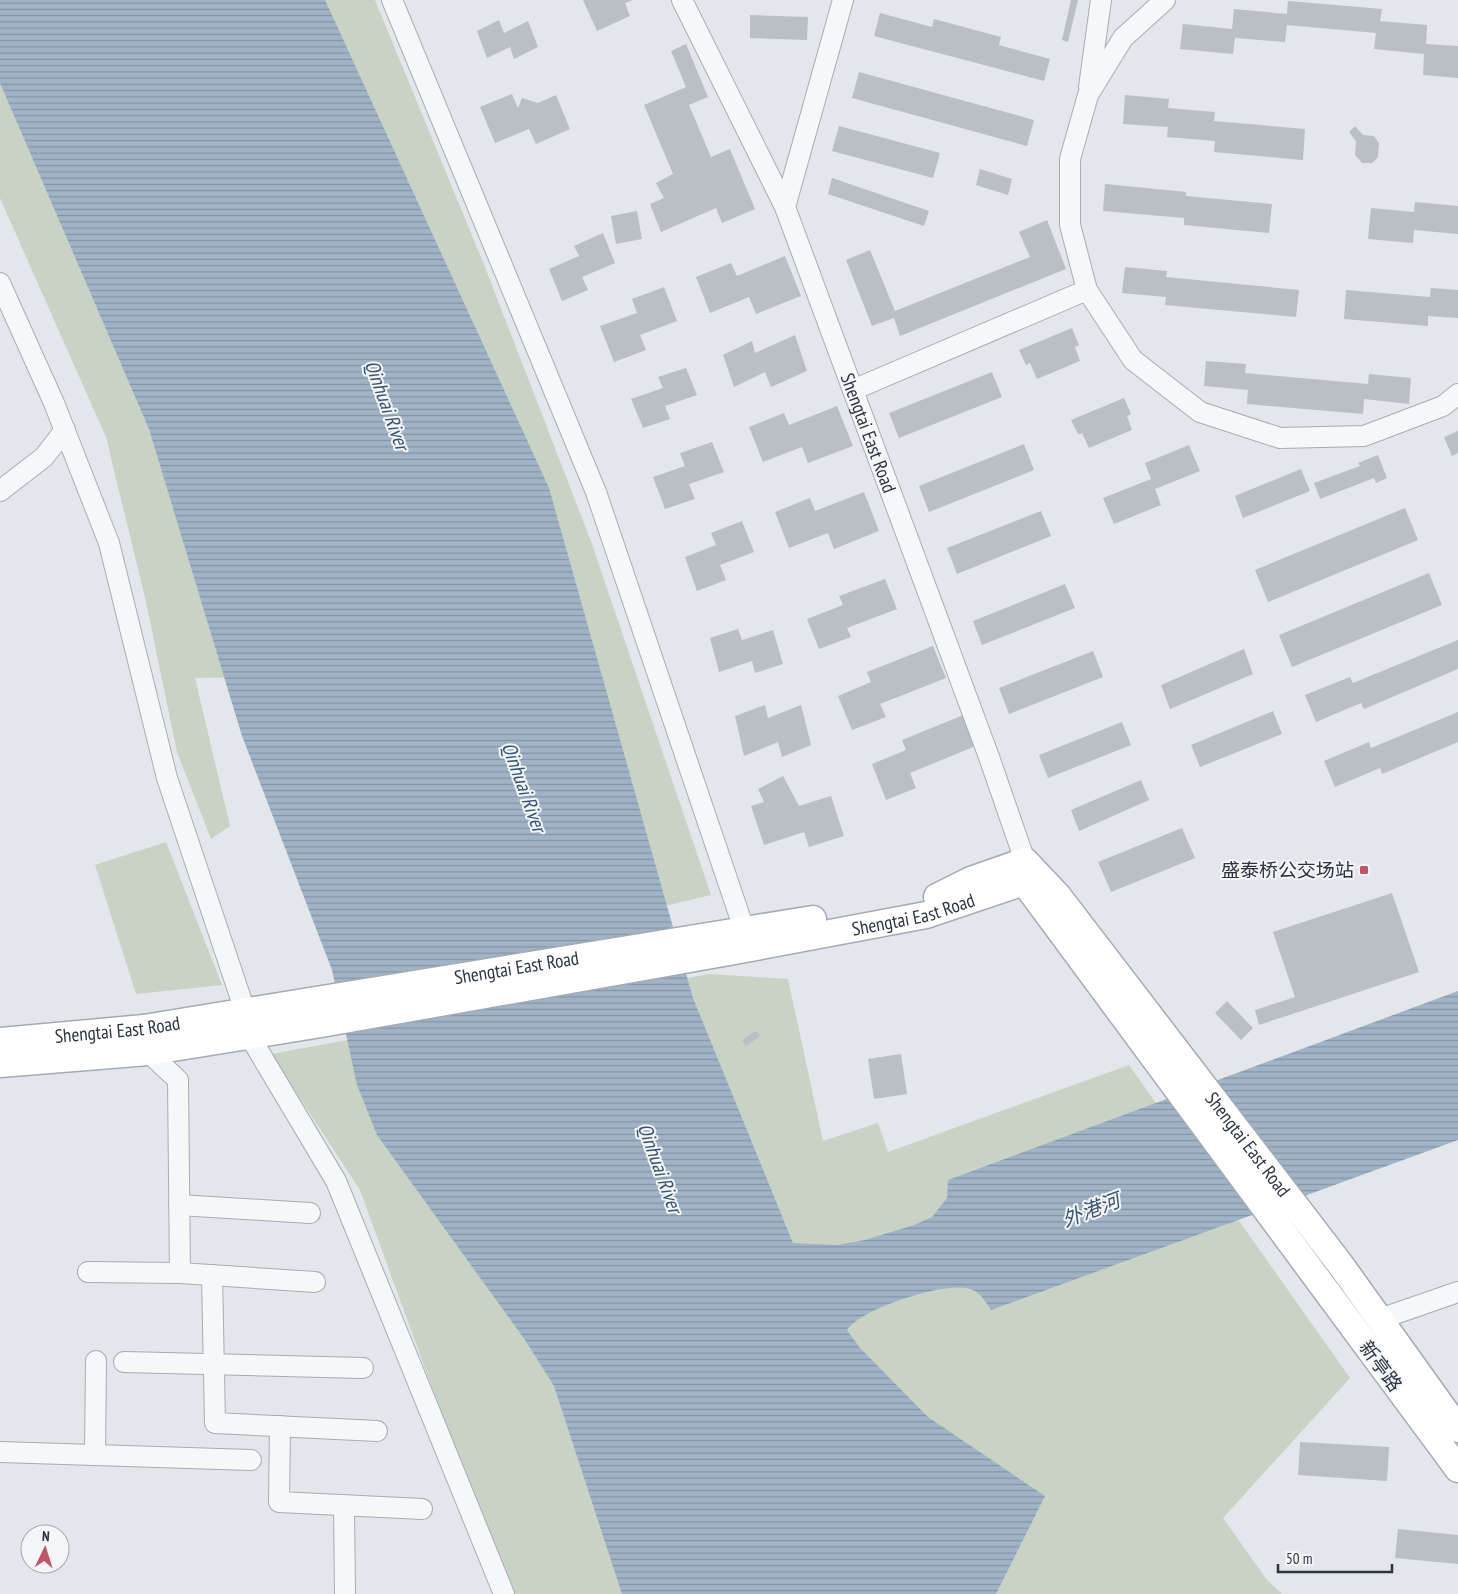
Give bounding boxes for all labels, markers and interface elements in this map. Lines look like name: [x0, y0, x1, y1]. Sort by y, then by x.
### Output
water label: Qinhuai River: [359, 357, 416, 456]
street label: Shengtai East Road: [836, 370, 902, 496]
water label: Qinhuai River: [496, 739, 553, 838]
place label: 盛泰桥公交场站: [1221, 858, 1354, 882]
marker: 盛泰桥公交场站: [1358, 864, 1370, 876]
street label: Shengtai East Road: [850, 888, 978, 941]
street label: Shengtai East Road: [452, 945, 581, 989]
street label: Shengtai East Road: [54, 1010, 182, 1048]
street label: Shengtai East Road: [1200, 1087, 1296, 1201]
water label: Qinhuai River: [632, 1120, 689, 1219]
water label: 外港河: [1058, 1186, 1127, 1233]
street label: 新亭路: [1355, 1336, 1407, 1396]
north arrow: [20, 1524, 70, 1574]
text: N: [42, 1527, 50, 1545]
scale bar: [1278, 1542, 1392, 1574]
text: 50 m: [1286, 1549, 1312, 1568]

